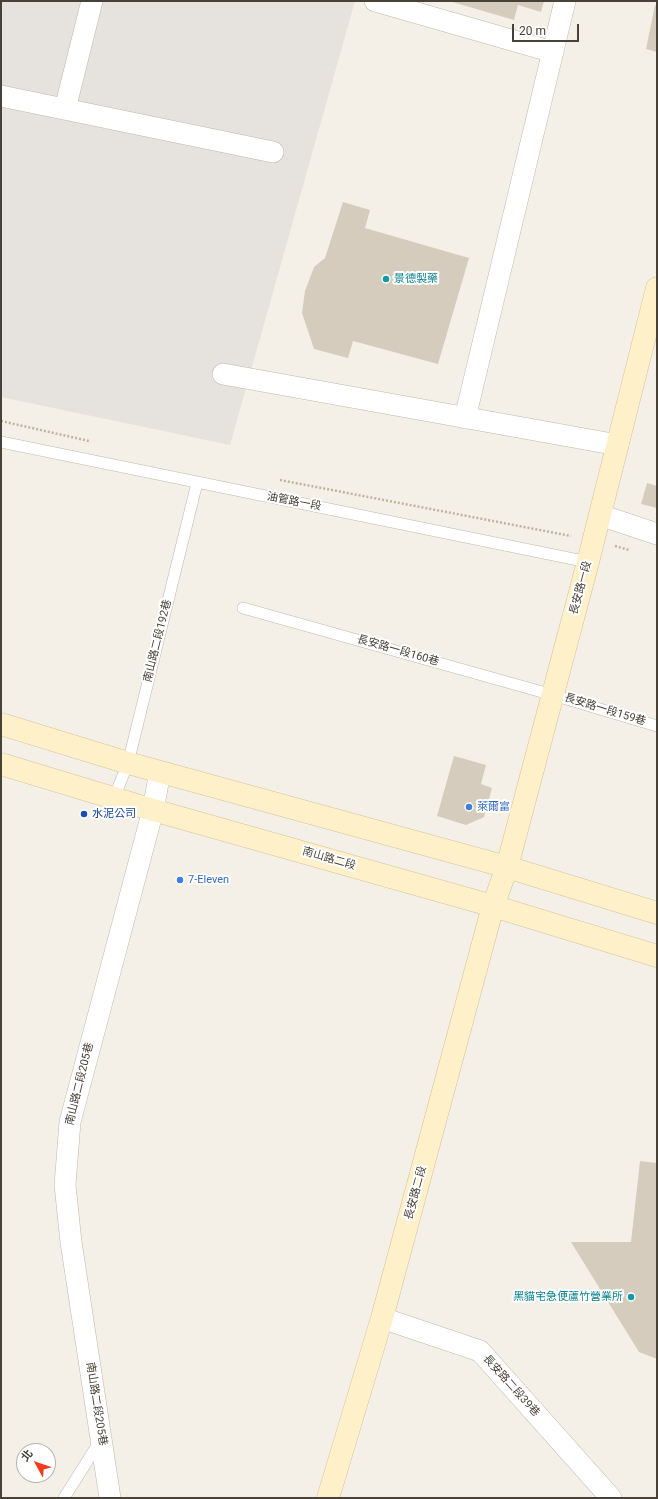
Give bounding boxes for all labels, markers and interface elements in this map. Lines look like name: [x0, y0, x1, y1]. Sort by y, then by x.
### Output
scale bar: [514, 16, 581, 42]
text: 20 m: [519, 24, 546, 38]
place label: 景德製藥: [394, 272, 438, 286]
marker: 景德製藥: [381, 274, 391, 284]
street label: 油管路一段: [266, 490, 322, 514]
street label: 長安路一段: [568, 560, 594, 616]
street label: 南山路二段192巷: [141, 598, 175, 684]
street label: 長安路一段160巷: [356, 633, 440, 669]
street label: 長安路一段159巷: [563, 691, 647, 729]
place label: 萊爾富: [477, 800, 510, 814]
marker: 萊爾富: [464, 802, 474, 812]
place label: 水泥公司: [92, 807, 136, 821]
marker: 水泥公司: [79, 809, 89, 819]
street label: 南山路二段: [301, 845, 357, 873]
place label: 7-Eleven: [188, 873, 229, 887]
marker: 7-Eleven: [175, 875, 185, 885]
street label: 南山路二段205巷: [63, 1041, 97, 1127]
street label: 長安路二段: [403, 1165, 429, 1221]
place label: 黑貓宅急便蘆竹營業所: [513, 1290, 623, 1304]
marker: 黑貓宅急便蘆竹營業所: [626, 1292, 636, 1302]
street label: 長安路二段39巷: [480, 1352, 542, 1420]
street label: 南山路二段205巷: [83, 1361, 109, 1447]
north arrow: [16, 1443, 56, 1483]
text: 北: [19, 1447, 36, 1464]

